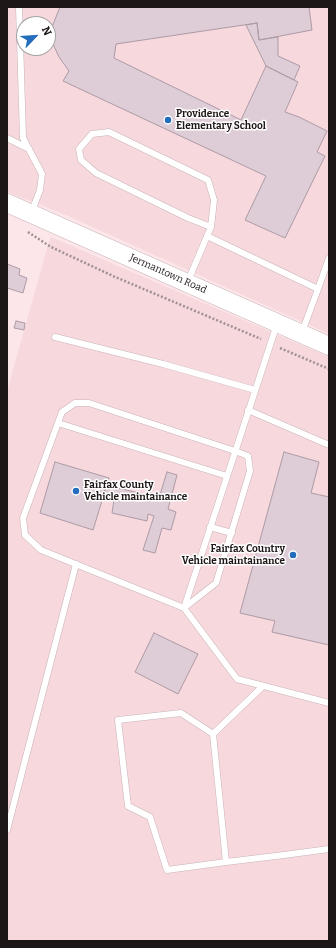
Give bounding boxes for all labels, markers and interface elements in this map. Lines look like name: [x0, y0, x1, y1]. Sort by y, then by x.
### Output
north arrow: [16, 16, 56, 56]
text: N: [39, 25, 54, 38]
place label: Providence Elementary School: [176, 108, 266, 132]
marker: Providence Elementary School: [163, 115, 173, 125]
street label: Jermantown Road: [128, 252, 208, 296]
place label: Fairfax County Vehicle maintainance: [84, 479, 187, 502]
marker: Fairfax County Vehicle maintainance: [71, 486, 81, 496]
place label: Fairfax Country Vehicle maintainance: [182, 543, 285, 566]
marker: Fairfax Country Vehicle maintainance: [288, 550, 298, 560]

